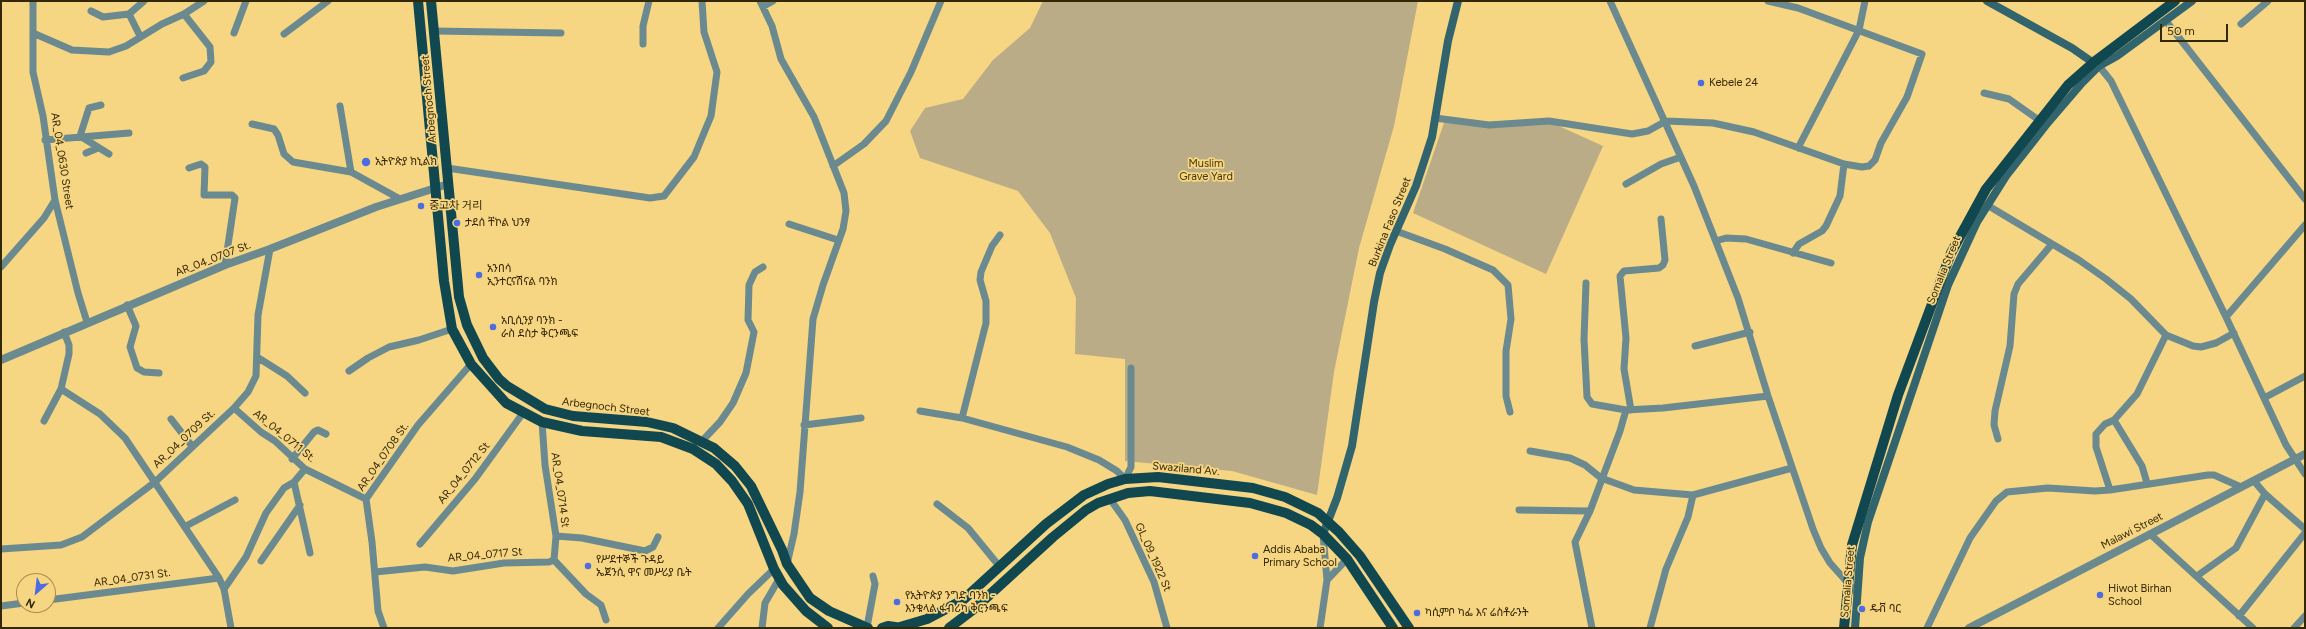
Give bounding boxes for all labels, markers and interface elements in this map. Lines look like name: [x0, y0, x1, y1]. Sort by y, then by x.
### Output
scale bar: [2162, 16, 2230, 42]
text: 50 m: [2167, 24, 2195, 38]
street label: Arbegnoch Street: [419, 54, 439, 144]
place label: Kebele 24: [1709, 76, 1758, 90]
marker: Kebele 24: [1696, 78, 1706, 88]
street label: AR_04_0630 Street: [48, 112, 76, 210]
place label: ኢትዮጵያ ክኒልክ: [375, 155, 437, 169]
marker: ኢትዮጵያ ክኒልክ: [360, 156, 372, 168]
park label: Muslim Grave Yard: [1179, 157, 1233, 183]
street label: Burkina Faso Street: [1366, 175, 1414, 269]
place label: 중고차 거리: [429, 199, 482, 213]
marker: 중고차 거리: [416, 201, 426, 211]
place label: ታደሰ ቸኮል ህንፃ: [465, 216, 530, 230]
marker: ታደሰ ቸኮል ህንፃ: [452, 218, 462, 228]
street label: Somalia Street: [1924, 234, 1964, 306]
street label: AR_04_0707 St.: [173, 239, 253, 279]
place label: አንበሳ ኢንተርናሽናል ባንክ: [487, 262, 558, 288]
marker: አንበሳ ኢንተርናሽናል ባንክ: [474, 270, 484, 280]
place label: አቢሲንያ ባንክ - ራስ ደስታ ቅርንጫፍ: [501, 314, 578, 340]
marker: አቢሲንያ ባንክ - ራስ ደስታ ቅርንጫፍ: [488, 322, 498, 332]
street label: Arbegnoch Street: [561, 395, 651, 419]
street label: AR_04_0709 St.: [150, 407, 218, 471]
street label: AR_04_0711 St.: [250, 407, 318, 465]
street label: AR_04_0708 St.: [354, 420, 412, 494]
street label: AR_04_0712 St: [435, 440, 493, 506]
street label: AR_04_0714 St: [548, 452, 572, 528]
street label: Swaziland Av.: [1152, 459, 1220, 479]
street label: Malawi Street: [2099, 510, 2165, 552]
street label: GL_09_1922 St: [1132, 521, 1174, 593]
place label: Addis Ababa Primary School: [1263, 543, 1337, 569]
street label: AR_04_0717 St: [447, 545, 523, 565]
street label: Somalia Street: [1838, 545, 1858, 619]
marker: Addis Ababa Primary School: [1250, 551, 1260, 561]
place label: የሥደተኞች ጉዳይ ኤጀንሲ ዋና መሥሪያ ቤት: [596, 553, 692, 579]
marker: የሥደተኞች ጉዳይ ኤጀንሲ ዋና መሥሪያ ቤት: [583, 561, 593, 571]
street label: AR_04_0731 St.: [93, 566, 171, 590]
north arrow: [16, 573, 56, 613]
place label: Hiwot Birhan School: [2108, 582, 2171, 608]
place label: የኢትዮጵያ ንግድ ባንክ - እንቁላል ፋብሪካ ቅርንጫፍ: [905, 589, 1008, 615]
marker: Hiwot Birhan School: [2095, 590, 2105, 600]
text: N: [24, 595, 37, 611]
marker: የኢትዮጵያ ንግድ ባንክ - እንቁላል ፋብሪካ ቅርንጫፍ: [892, 597, 902, 607]
place label: ዴቭ ባር: [1870, 602, 1901, 616]
marker: ዴቭ ባር: [1857, 604, 1867, 614]
place label: ካሲምቦ ካፌ እና ሬስቶራንት: [1425, 606, 1528, 620]
marker: ካሲምቦ ካፌ እና ሬስቶራንት: [1412, 608, 1422, 618]

